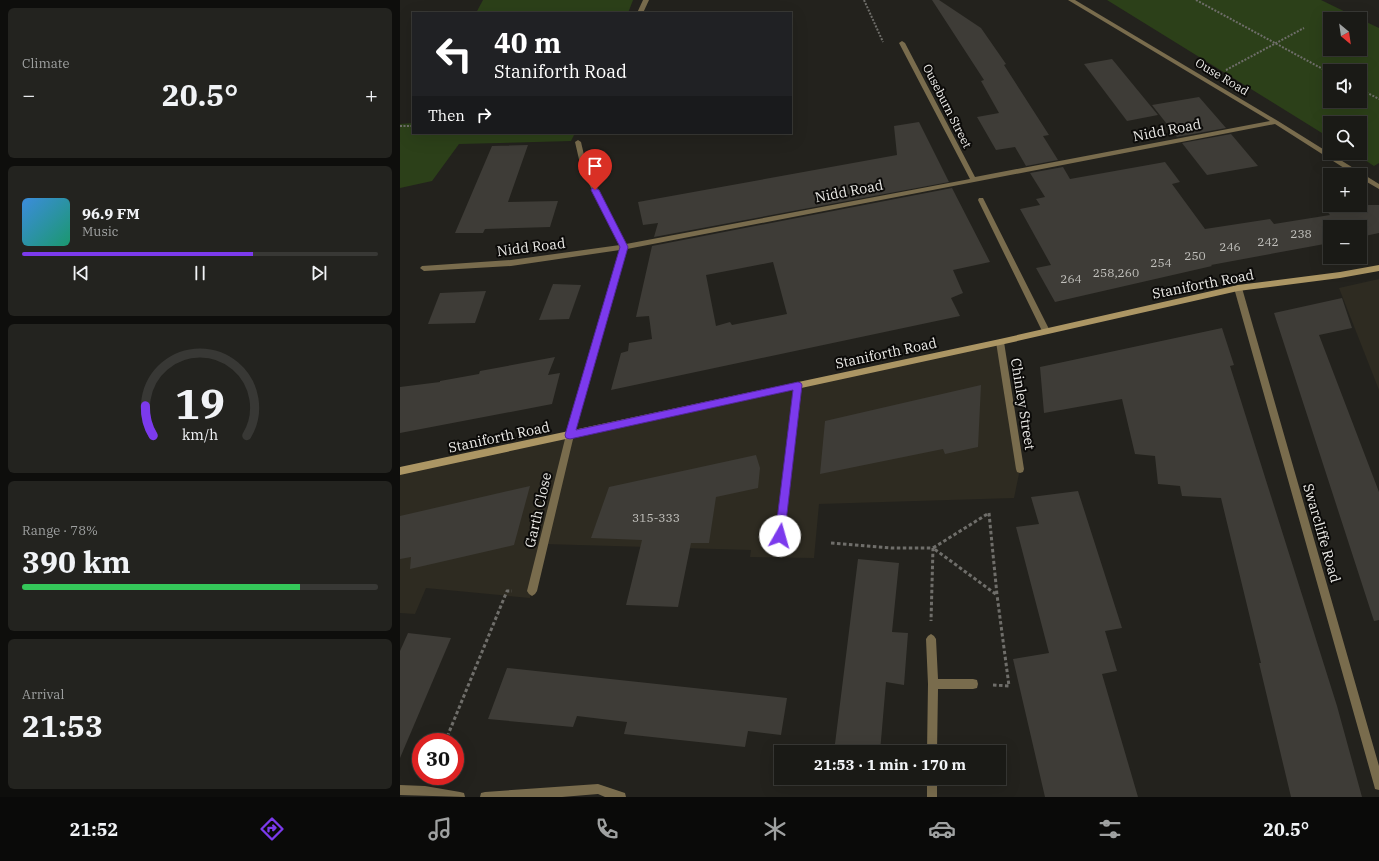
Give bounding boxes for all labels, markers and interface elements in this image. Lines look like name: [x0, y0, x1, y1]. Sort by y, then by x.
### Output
north arrow: [1323, 12, 1367, 56]
map controls: [1323, 12, 1367, 264]
text: 40 m: [494, 24, 561, 61]
icon: left: [428, 28, 480, 80]
text: Climate: [22, 55, 69, 72]
street label: Ouse Road: [1193, 55, 1252, 98]
text: Staniforth Road: [494, 60, 627, 83]
street label: Ouseburn Street: [920, 61, 975, 150]
button: sound: [1323, 64, 1367, 108]
text: 20.5°: [162, 75, 238, 114]
text: −: [22, 80, 35, 109]
text: +: [365, 80, 378, 109]
icon: right: [473, 104, 495, 126]
text: Then: [428, 106, 465, 125]
street label: Nidd Road: [1131, 114, 1203, 145]
button: search: [1323, 116, 1367, 160]
pin: [578, 149, 612, 190]
icon: arrive: [584, 155, 606, 177]
button: +: [1323, 168, 1367, 212]
street label: Nidd Road: [813, 175, 885, 206]
text: 96.9 FM: [82, 204, 140, 223]
button: −: [1323, 220, 1367, 264]
text: Music: [82, 223, 119, 240]
house number: 238: [1290, 226, 1312, 241]
street label: Nidd Road: [496, 234, 567, 260]
house number: 242: [1257, 234, 1279, 249]
house number: 246: [1219, 239, 1241, 254]
house number: 250: [1184, 248, 1206, 263]
house number: 254: [1150, 255, 1172, 270]
icon: previous: [70, 262, 92, 284]
icon: pause: [189, 262, 211, 284]
icon: next: [308, 262, 330, 284]
house number: 258,260: [1093, 265, 1139, 280]
street label: Staniforth Road: [1151, 265, 1256, 303]
house number: 264: [1060, 271, 1082, 286]
street label: Staniforth Road: [834, 333, 939, 373]
street label: Chinley Street: [1007, 357, 1039, 451]
text: 19: [175, 376, 225, 430]
street label: Staniforth Road: [447, 417, 552, 457]
text: km/h: [182, 425, 218, 444]
street label: Garth Close: [521, 471, 555, 549]
street label: Swarcliffe Road: [1299, 481, 1345, 585]
house number: 315-333: [632, 510, 680, 525]
position arrow: [759, 515, 801, 557]
text: Range · 78%: [22, 522, 98, 539]
text: 390 km: [22, 542, 131, 581]
text: Arrival: [22, 686, 64, 703]
text: 21:53: [22, 706, 103, 745]
speed limit sign: 30: [412, 733, 464, 785]
text: 21:53 · 1 min · 170 m: [814, 755, 966, 774]
icon: directions: [258, 815, 286, 843]
icon: music: [426, 815, 454, 843]
icon: phone: [593, 815, 621, 843]
icon: climate: [761, 815, 789, 843]
icon: car: [928, 815, 956, 843]
icon: filters: [1096, 815, 1124, 843]
text: 21:52: [70, 818, 118, 841]
text: 20.5°: [1263, 818, 1309, 841]

